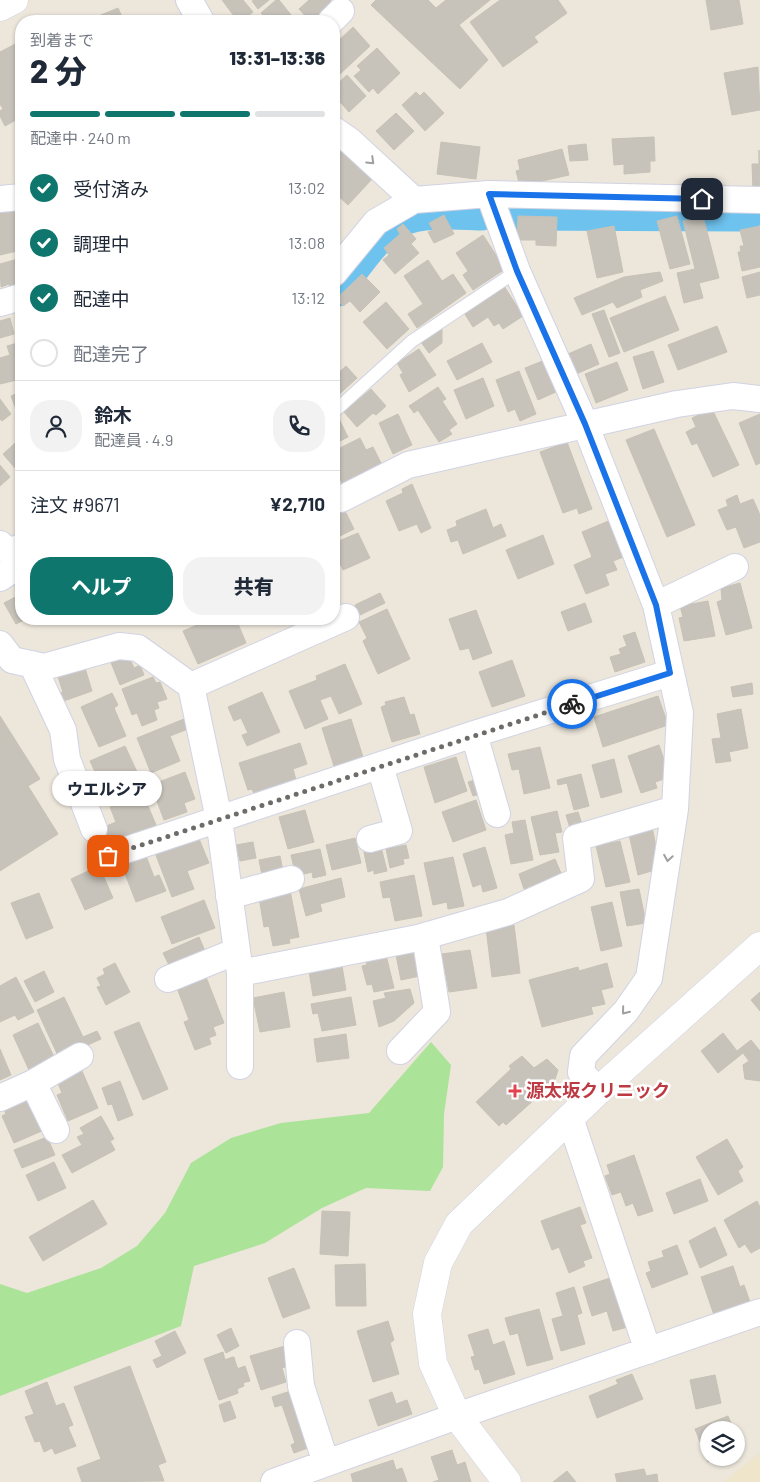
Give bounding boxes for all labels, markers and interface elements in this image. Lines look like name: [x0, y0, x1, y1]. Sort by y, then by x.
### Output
text: 到着まで: [30, 30, 94, 49]
text: 13:31–13:36: [229, 46, 325, 69]
text: 2 分: [30, 51, 87, 89]
text: 配達中 · 240 m: [30, 128, 131, 147]
one-way arrow: [365, 155, 374, 164]
icon: check: [30, 174, 58, 202]
text: 受付済み: [73, 177, 149, 200]
text: 13:02: [288, 178, 325, 197]
pin: [681, 178, 723, 220]
icon: home: [688, 185, 716, 213]
icon: check: [30, 229, 58, 257]
text: 調理中: [73, 232, 130, 255]
text: 13:08: [288, 233, 325, 252]
icon: check: [30, 284, 58, 312]
text: 配達中: [73, 287, 130, 310]
text: 13:12: [292, 288, 325, 307]
text: 配達完了: [73, 342, 149, 365]
button: person: [30, 400, 82, 452]
button: phone: [273, 400, 325, 452]
text: 鈴木: [94, 403, 132, 426]
text: 配達員 · 4.9: [94, 430, 173, 449]
text: ¥2,710: [269, 492, 325, 515]
text: 注文 #9671: [30, 493, 120, 516]
button: ヘルプ: [30, 557, 173, 615]
button: 共有: [183, 557, 325, 615]
courier: [547, 679, 597, 729]
icon: bike: [558, 690, 586, 718]
callout: ウエルシア: [53, 771, 163, 806]
text: ウエルシア: [67, 779, 147, 798]
pin: [87, 835, 129, 877]
icon: bag: [94, 842, 122, 870]
one-way arrow: [663, 853, 673, 862]
one-way arrow: [623, 1005, 631, 1014]
place label: 源太坂クリニック: [526, 1079, 670, 1101]
marker: 源太坂クリニック: [508, 1084, 522, 1098]
map controls: [700, 1421, 745, 1466]
button: layers: [700, 1421, 745, 1466]

